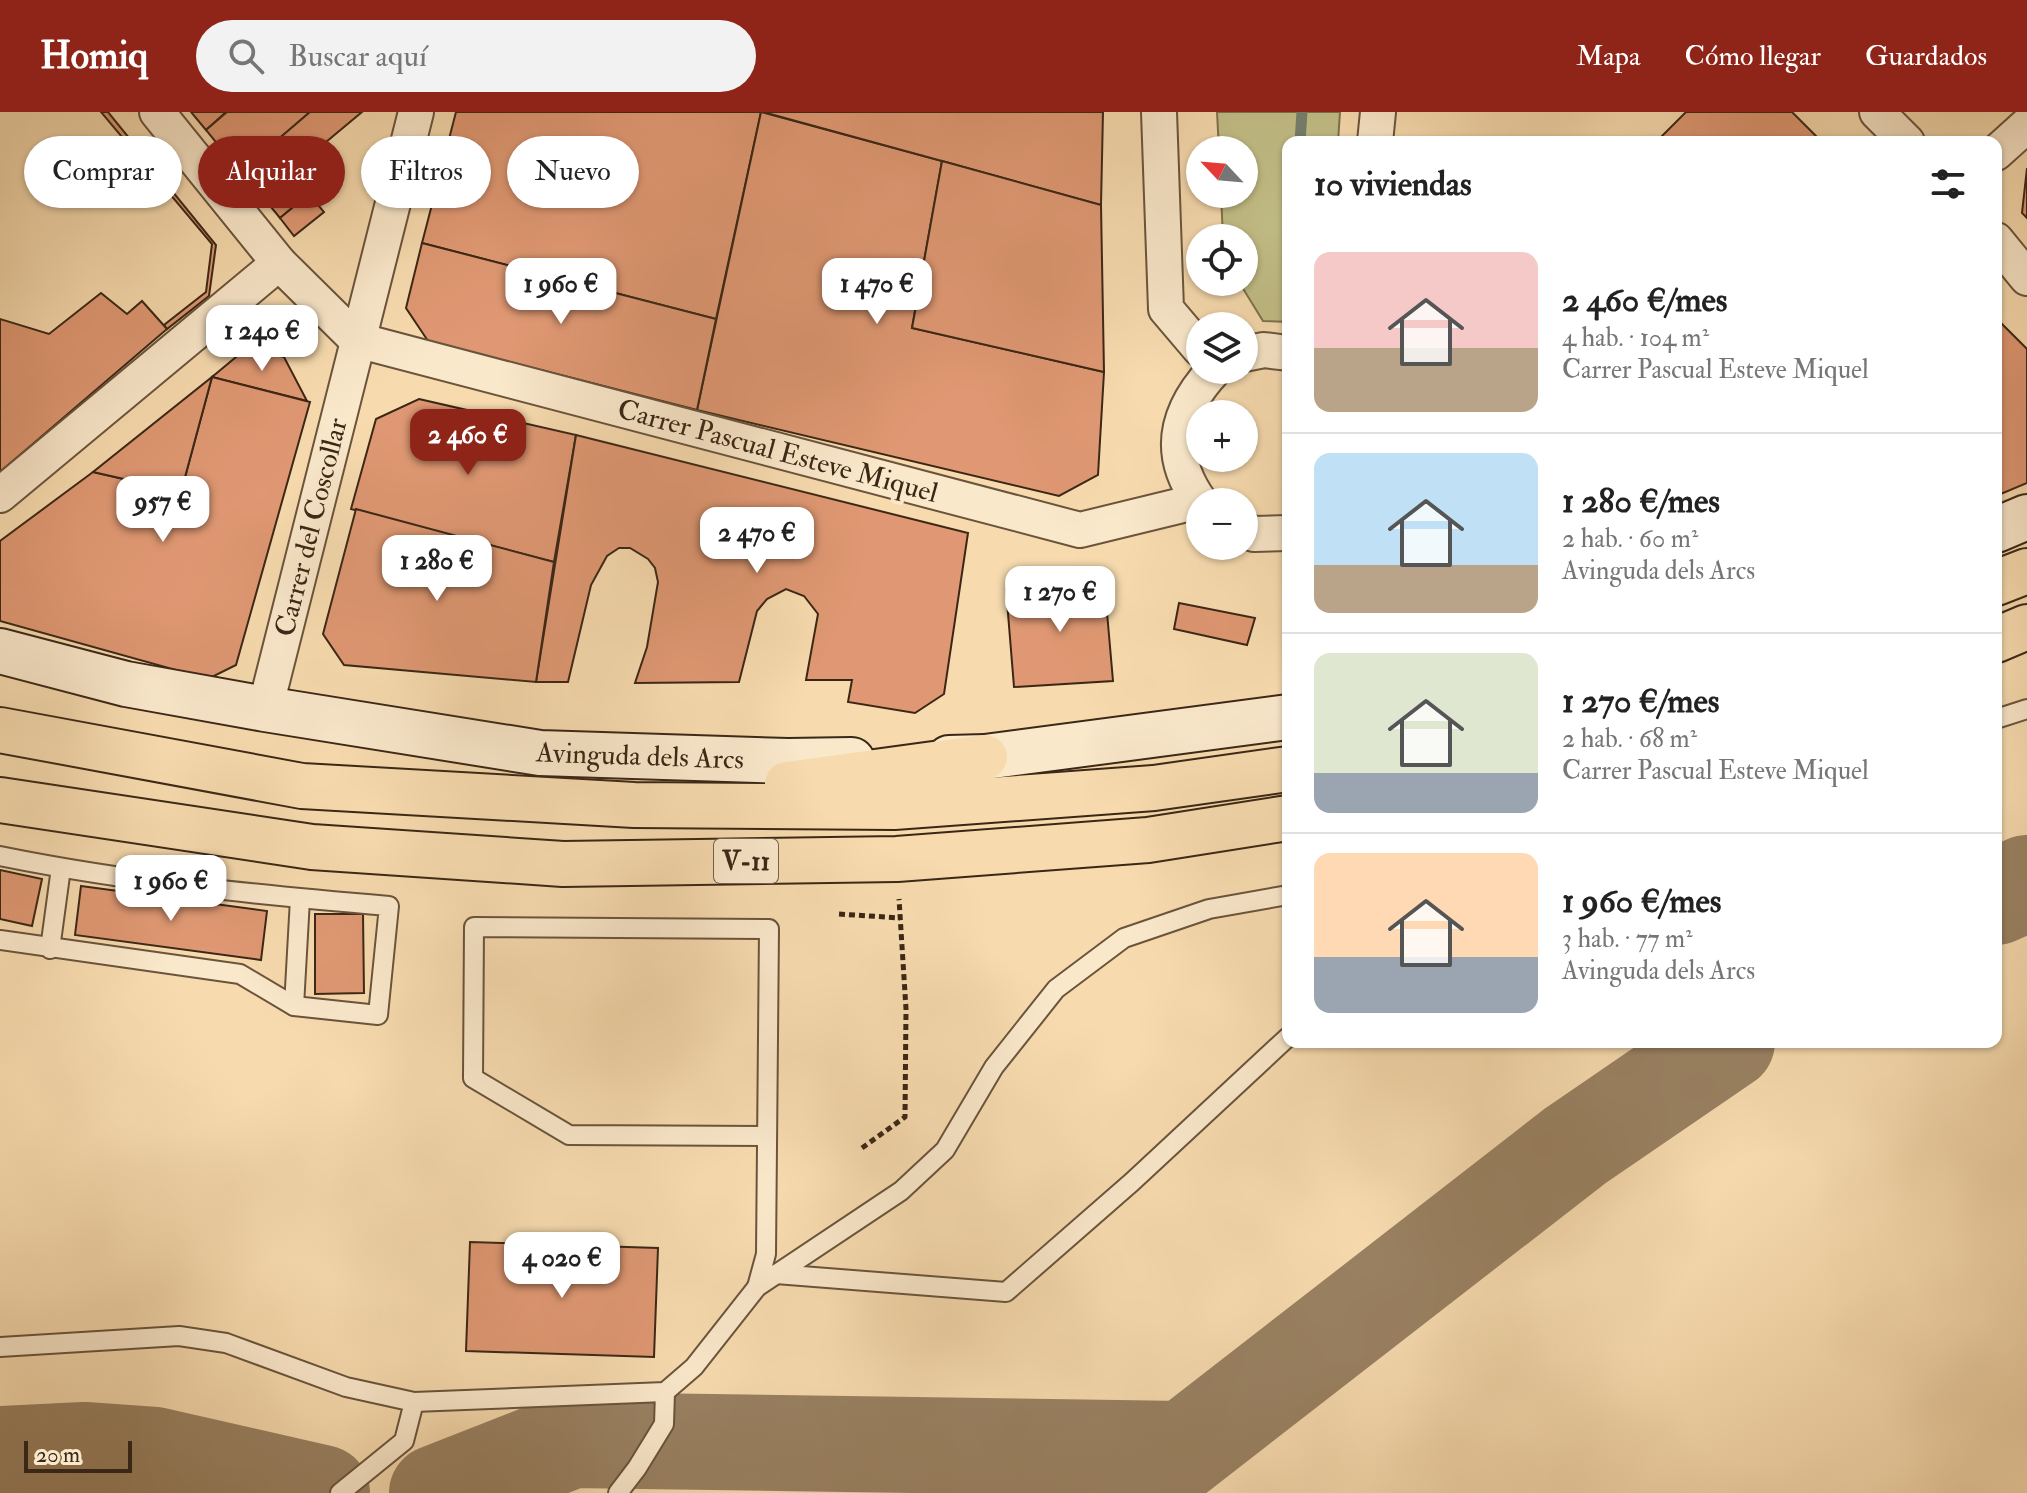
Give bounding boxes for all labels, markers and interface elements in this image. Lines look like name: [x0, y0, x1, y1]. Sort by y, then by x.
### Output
search box: [196, 20, 756, 92]
text: Homiq: [40, 32, 148, 80]
icon: search: [224, 34, 268, 78]
text: Buscar aquí: [288, 38, 427, 75]
text: Mapa: [1576, 39, 1640, 74]
text: Cómo llegar: [1684, 39, 1821, 74]
text: Guardados: [1865, 39, 1987, 74]
chip: Comprar: [24, 136, 182, 208]
chip: Alquilar: [198, 136, 345, 208]
chip: Filtros: [361, 136, 491, 208]
chip: Nuevo: [507, 136, 639, 208]
north arrow: [1186, 136, 1258, 208]
map controls: [1186, 136, 1258, 560]
icon: filters: [1926, 162, 1970, 206]
text: 10 viviendas: [1314, 163, 1472, 206]
button: locate: [1186, 224, 1258, 296]
pin: 1 960 €: [487, 258, 635, 326]
pin: 1 470 €: [803, 258, 951, 326]
text: 1 960 €: [523, 268, 599, 300]
text: 1 470 €: [840, 268, 914, 300]
text: 2 460 €/mes: [1562, 279, 1727, 322]
icon: home: [1378, 284, 1474, 380]
pin: 1 240 €: [188, 305, 336, 373]
button: layers: [1186, 312, 1258, 384]
text: 1 240 €: [224, 315, 300, 347]
text: 4 hab. · 104 m²: [1562, 322, 1709, 354]
text: Carrer Pascual Esteve Miquel: [1562, 354, 1869, 386]
street label: Carrer Pascual Esteve Miquel: [614, 392, 942, 511]
button: +: [1186, 400, 1258, 472]
pin: 2 460 €: [394, 409, 542, 477]
street label: Carrer del Coscollar: [267, 414, 356, 640]
text: 2 460 €: [428, 419, 508, 451]
pin: 957 €: [107, 476, 219, 544]
text: 1 280 €/mes: [1562, 480, 1720, 523]
icon: home: [1378, 485, 1474, 581]
text: 957 €: [134, 486, 192, 518]
button: −: [1186, 488, 1258, 560]
pin: 2 470 €: [683, 507, 831, 575]
text: 2 470 €: [718, 517, 796, 549]
text: 2 hab. · 60 m²: [1562, 523, 1698, 555]
pin: 1 280 €: [363, 535, 511, 603]
text: 1 280 €: [400, 545, 474, 577]
text: Avinguda dels Arcs: [1562, 555, 1755, 587]
pin: 1 270 €: [986, 566, 1134, 634]
text: 1 270 €: [1023, 576, 1097, 608]
text: 1 270 €/mes: [1562, 680, 1719, 723]
icon: home: [1378, 685, 1474, 781]
text: 2 hab. · 68 m²: [1562, 723, 1697, 755]
street label: Avinguda dels Arcs: [534, 735, 744, 778]
text: Carrer Pascual Esteve Miquel: [1562, 755, 1869, 787]
road number: V-11: [714, 839, 778, 883]
pin: 1 960 €: [97, 855, 245, 923]
text: 1 960 €: [133, 865, 209, 897]
text: 1 960 €/mes: [1562, 880, 1721, 923]
icon: home: [1378, 885, 1474, 981]
text: 3 hab. · 77 m²: [1562, 923, 1692, 955]
text: Avinguda dels Arcs: [1562, 955, 1755, 987]
pin: 4 020 €: [488, 1232, 636, 1300]
text: 4 020 €: [522, 1242, 602, 1274]
scale bar: [24, 1437, 132, 1473]
text: 20 m: [36, 1441, 80, 1469]

